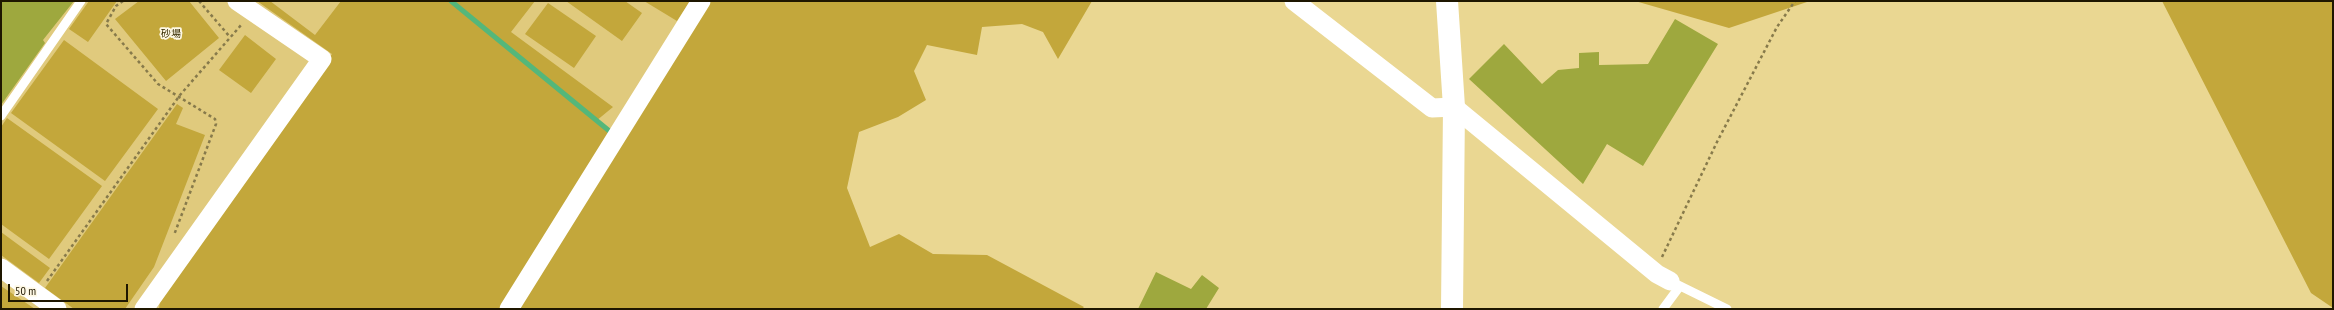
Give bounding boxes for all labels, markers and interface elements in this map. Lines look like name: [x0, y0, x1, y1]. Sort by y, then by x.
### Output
park label: 砂場: [161, 28, 181, 40]
scale bar: [10, 276, 130, 302]
text: 50 m: [15, 283, 36, 298]

